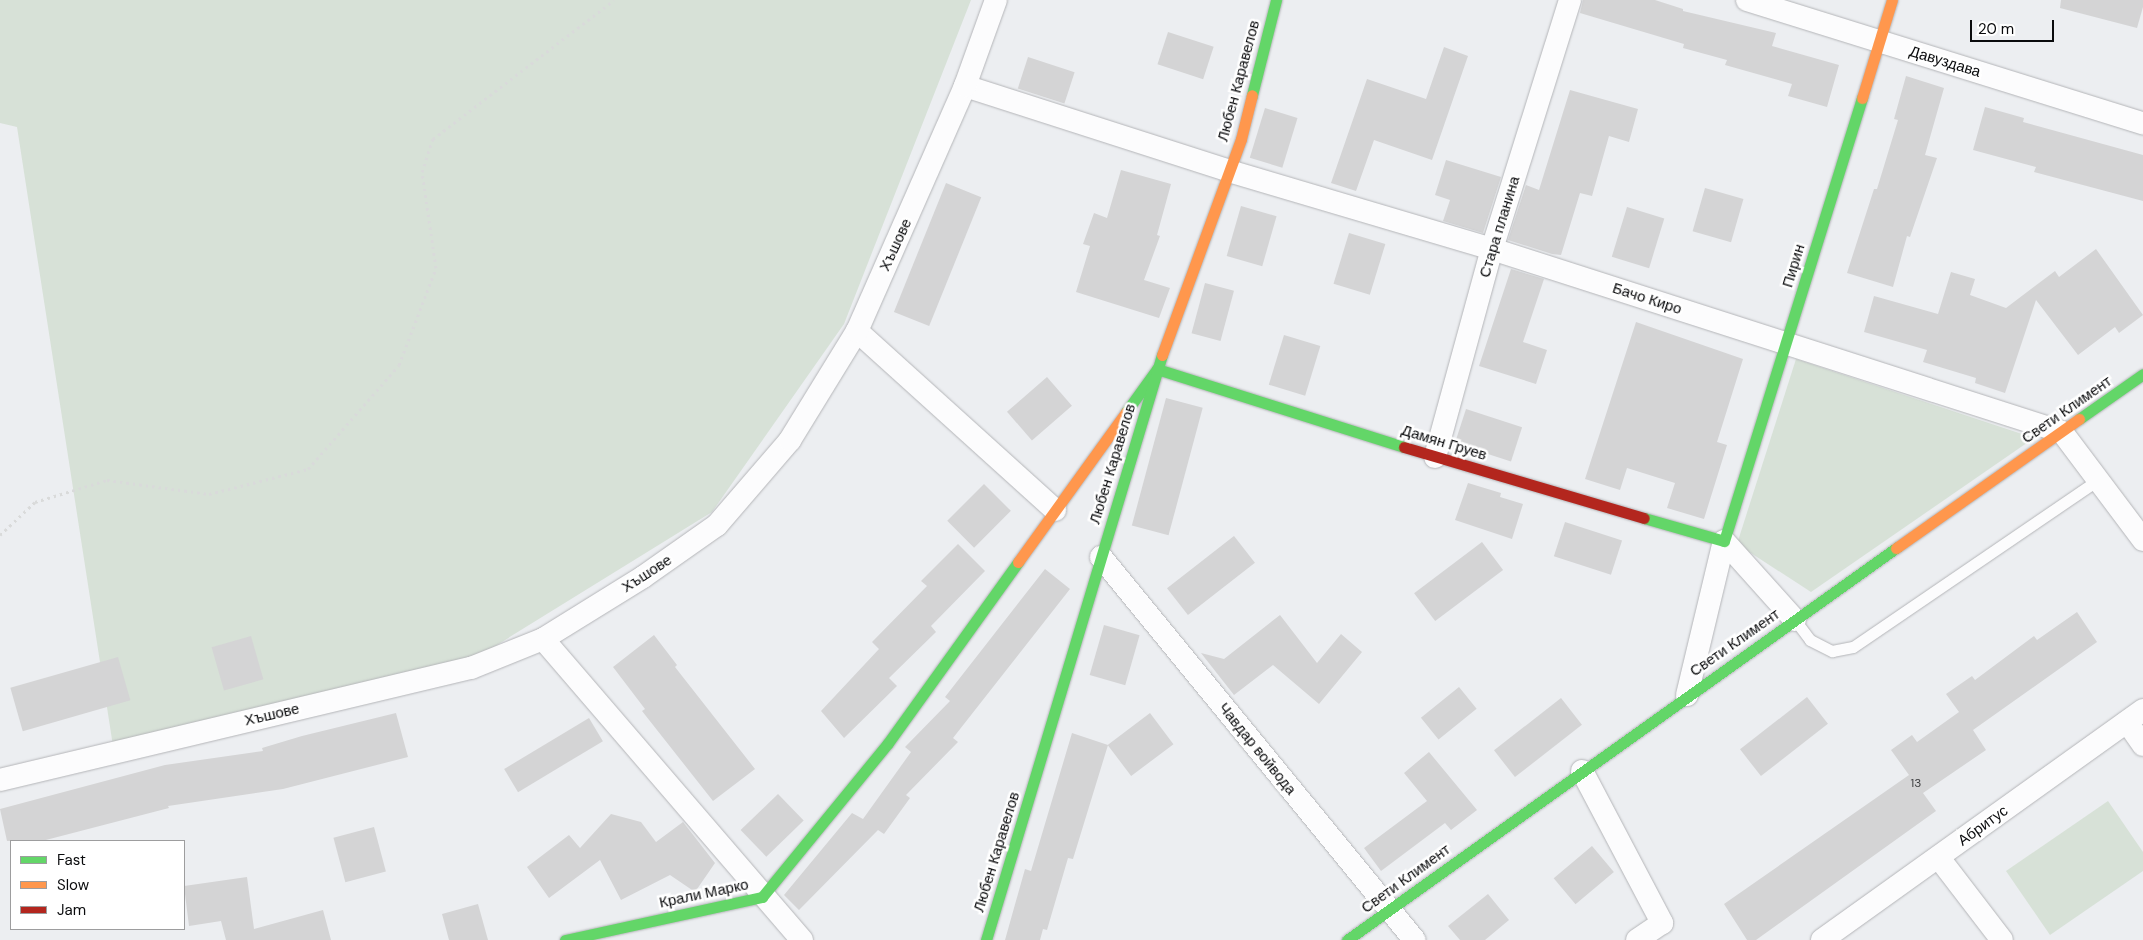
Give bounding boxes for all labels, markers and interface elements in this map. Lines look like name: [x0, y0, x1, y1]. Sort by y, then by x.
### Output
scale bar: [1973, 10, 2057, 42]
street label: Любен Каравелов: [1214, 18, 1264, 144]
text: 20 m: [1978, 19, 2014, 39]
street label: Давуздава: [1907, 43, 1983, 81]
street label: Стара планина: [1476, 174, 1524, 280]
street label: Хъшове: [876, 216, 916, 274]
street label: Пирин: [1779, 242, 1809, 290]
street label: Бачо Киро: [1610, 279, 1684, 319]
street label: Свети Климент: [2019, 372, 2115, 448]
street label: Любен Каравелов: [1086, 402, 1140, 526]
street label: Дамян Груев: [1399, 421, 1489, 465]
street label: Хъшове: [619, 551, 675, 597]
street label: Свети Климент: [1687, 605, 1783, 681]
street label: Чавдар войвода: [1214, 699, 1300, 799]
street label: Хъшове: [243, 700, 301, 730]
house number: 13: [1911, 777, 1921, 791]
street label: Любен Каравелов: [970, 790, 1024, 914]
street label: Абритус: [1955, 802, 2011, 850]
legend: [10, 840, 185, 930]
street label: Свети Климент: [1358, 841, 1454, 917]
text: Fast: [57, 850, 86, 870]
text: Slow: [57, 875, 89, 895]
street label: Крали Марко: [658, 876, 750, 912]
text: Jam: [57, 900, 86, 920]

